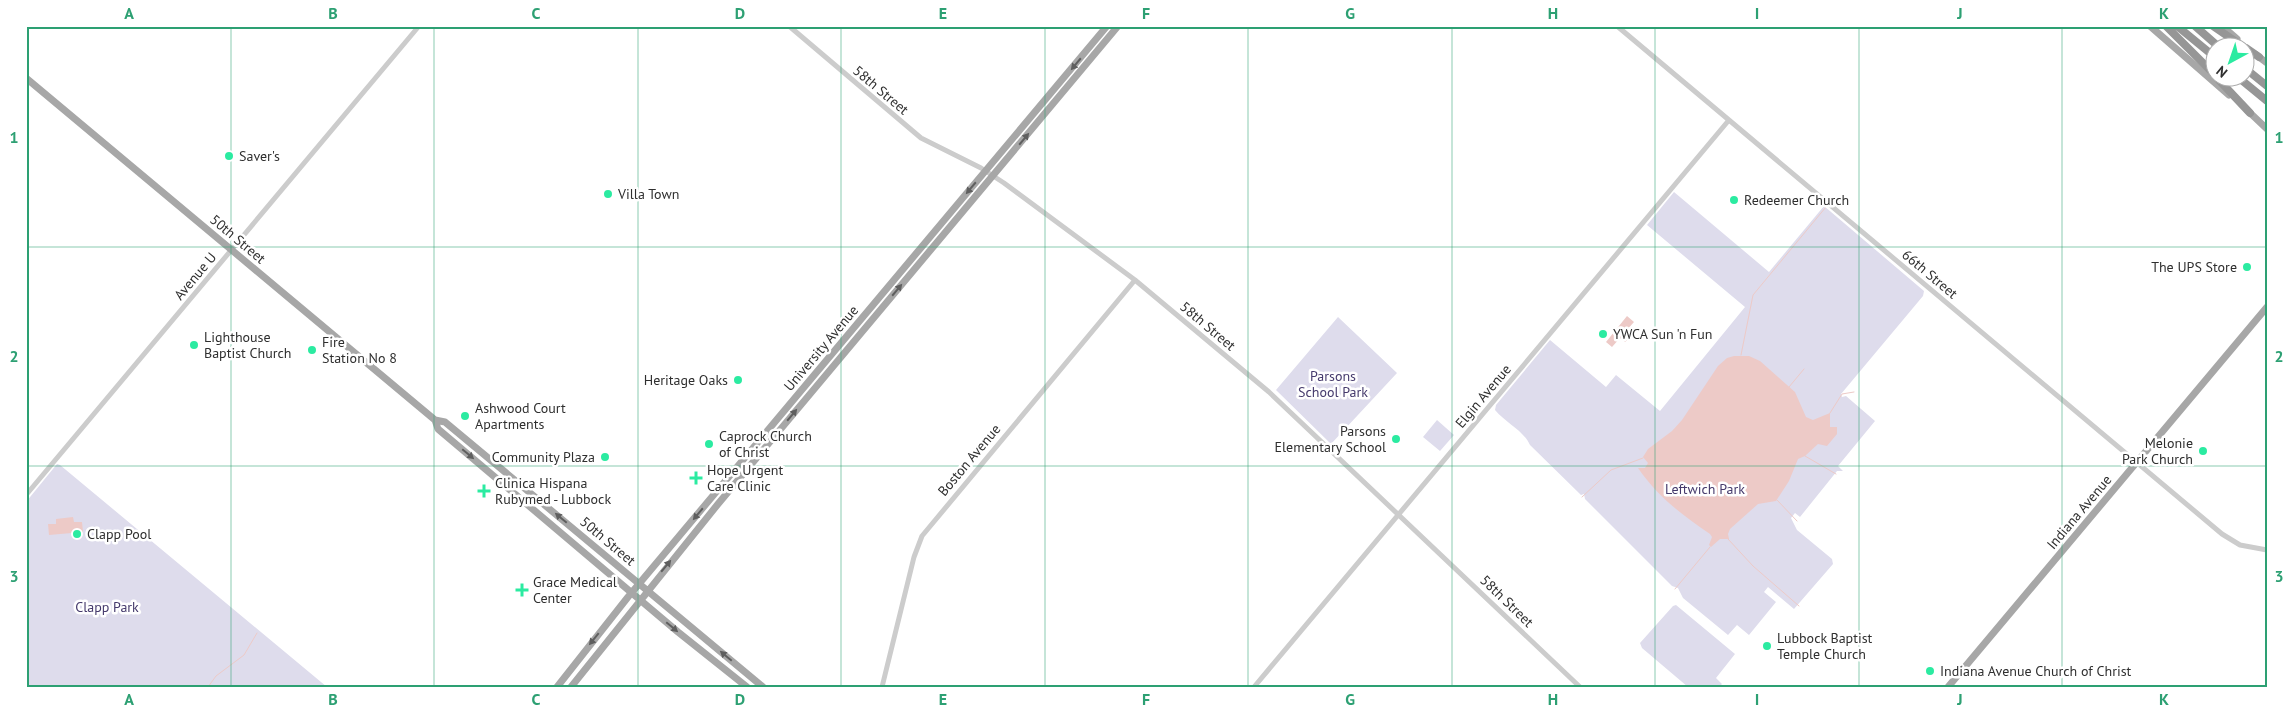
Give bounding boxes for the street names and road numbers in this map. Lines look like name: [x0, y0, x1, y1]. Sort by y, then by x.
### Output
street label: 58th Street: [849, 62, 913, 119]
street label: 50th Street: [206, 211, 270, 268]
street label: 66th Street: [1898, 246, 1962, 303]
street label: Avenue U: [170, 249, 220, 303]
street label: 58th Street: [1176, 298, 1240, 355]
street label: University Avenue: [780, 301, 862, 395]
street label: Elgin Avenue: [1451, 361, 1515, 431]
street label: Boston Avenue: [934, 420, 1004, 500]
street label: Indiana Avenue: [2043, 471, 2115, 553]
street label: 50th Street: [576, 513, 640, 570]
street label: 58th Street: [1477, 571, 1538, 631]

